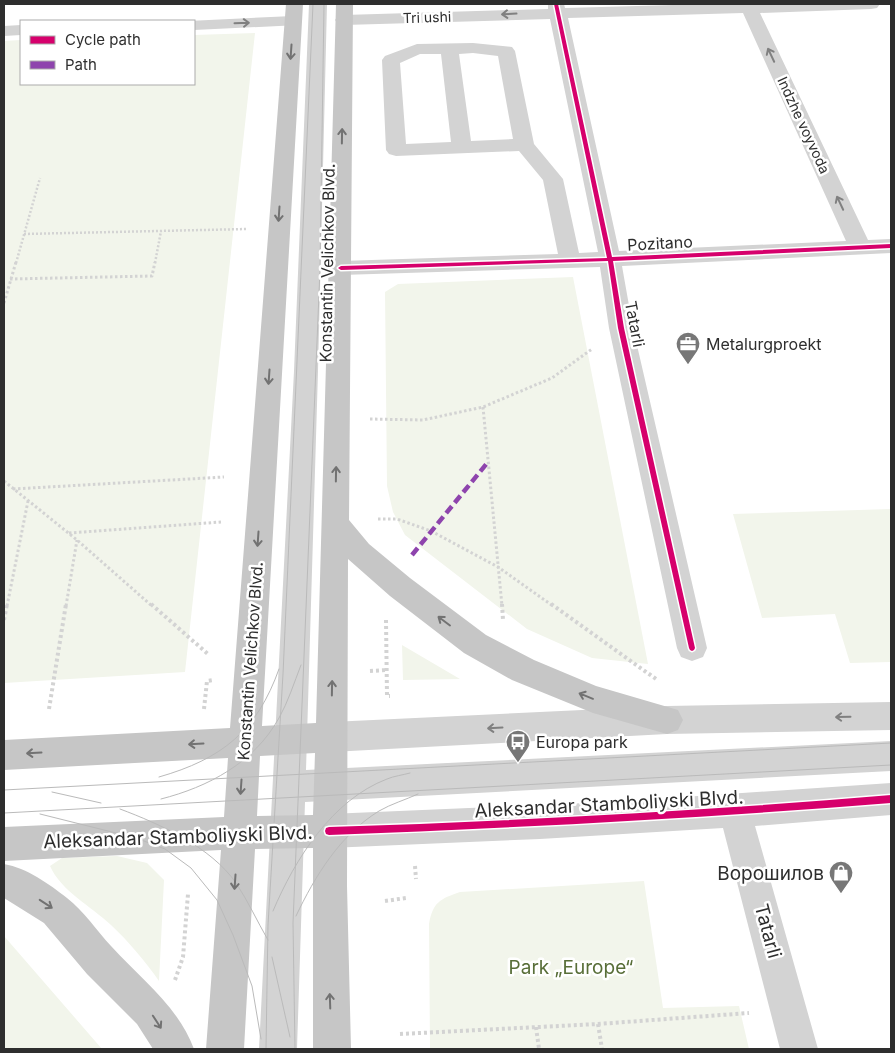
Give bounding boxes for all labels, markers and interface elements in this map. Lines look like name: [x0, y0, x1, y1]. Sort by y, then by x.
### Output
street label: Tri ushi: [403, 8, 451, 26]
one-way arrow: [502, 10, 518, 19]
one-way arrow: [234, 18, 250, 28]
legend: [20, 20, 195, 85]
text: Cycle path: [65, 30, 141, 49]
one-way arrow: [286, 44, 295, 60]
one-way arrow: [766, 48, 775, 63]
text: Path: [65, 55, 97, 74]
street label: Indzhe voyvoda: [774, 74, 834, 176]
one-way arrow: [337, 129, 347, 145]
street label: Konstantin Velichkov Blvd.: [315, 163, 339, 363]
one-way arrow: [834, 196, 844, 211]
one-way arrow: [275, 206, 284, 222]
street label: Pozitano: [627, 231, 693, 255]
street label: Tatarli: [621, 299, 649, 349]
office icon: Metalurgproekt: [675, 331, 701, 365]
place label: Metalurgproekt: [706, 334, 821, 354]
one-way arrow: [264, 368, 273, 384]
one-way arrow: [331, 466, 341, 482]
one-way arrow: [254, 531, 263, 547]
street label: Konstantin Velichkov Blvd.: [233, 561, 267, 761]
one-way arrow: [438, 615, 451, 626]
one-way arrow: [327, 680, 337, 696]
one-way arrow: [579, 691, 594, 701]
one-way arrow: [835, 712, 851, 722]
one-way arrow: [488, 724, 504, 733]
bus stop icon: Europa park: [505, 729, 531, 763]
place label: Europa park: [536, 732, 628, 752]
one-way arrow: [188, 740, 204, 749]
one-way arrow: [26, 749, 42, 758]
one-way arrow: [237, 779, 246, 795]
street label: Aleksandar Stamboliyski Blvd.: [474, 785, 744, 823]
street label: Aleksandar Stamboliyski Blvd.: [43, 821, 313, 853]
shop icon: Ворошилов: [828, 860, 854, 894]
place label: Ворошилов: [717, 862, 824, 885]
one-way arrow: [231, 874, 240, 890]
one-way arrow: [39, 899, 53, 910]
street label: Tatarli: [750, 901, 786, 961]
park label: Park „Europe“: [509, 956, 633, 979]
one-way arrow: [325, 993, 335, 1009]
one-way arrow: [152, 1015, 163, 1029]

